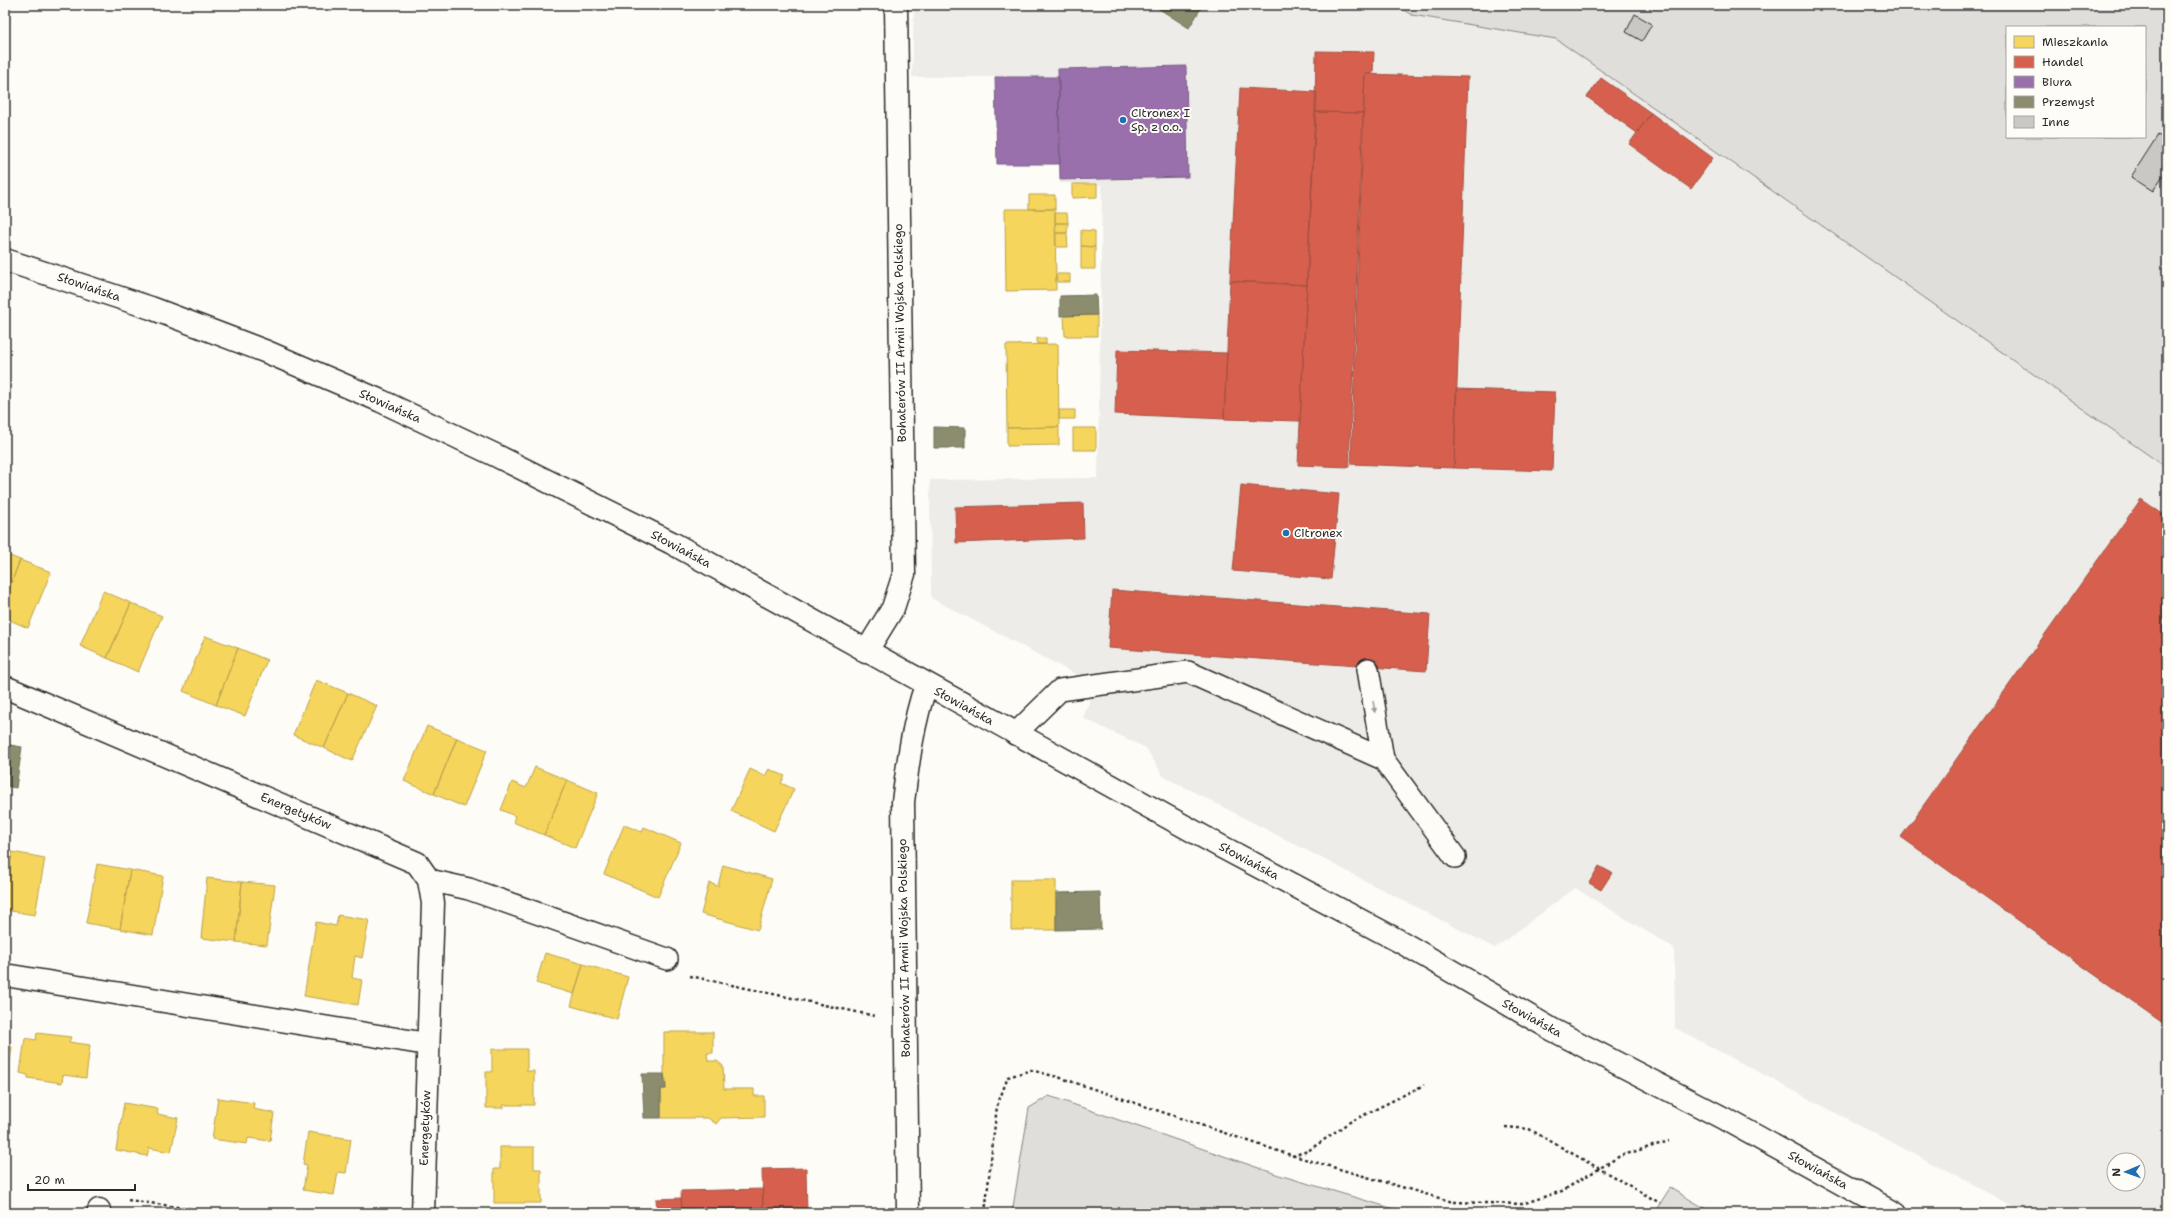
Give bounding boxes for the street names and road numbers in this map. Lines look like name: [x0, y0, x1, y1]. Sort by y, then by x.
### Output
street label: Bohaterów II Armii Wojska Polskiego: [890, 223, 910, 443]
street label: Słowiańska: [55, 269, 123, 305]
street label: Słowiańska: [357, 385, 424, 427]
street label: Słowiańska: [648, 526, 714, 572]
street label: Słowiańska: [931, 683, 997, 729]
street label: Energetyków: [258, 789, 335, 833]
street label: Bohaterów II Armii Wojska Polskiego: [894, 838, 914, 1058]
street label: Słowiańska: [1216, 838, 1282, 884]
street label: Słowiańska: [1499, 995, 1565, 1041]
street label: Energetyków: [416, 1089, 434, 1166]
street label: Słowiańska: [1785, 1147, 1851, 1193]

